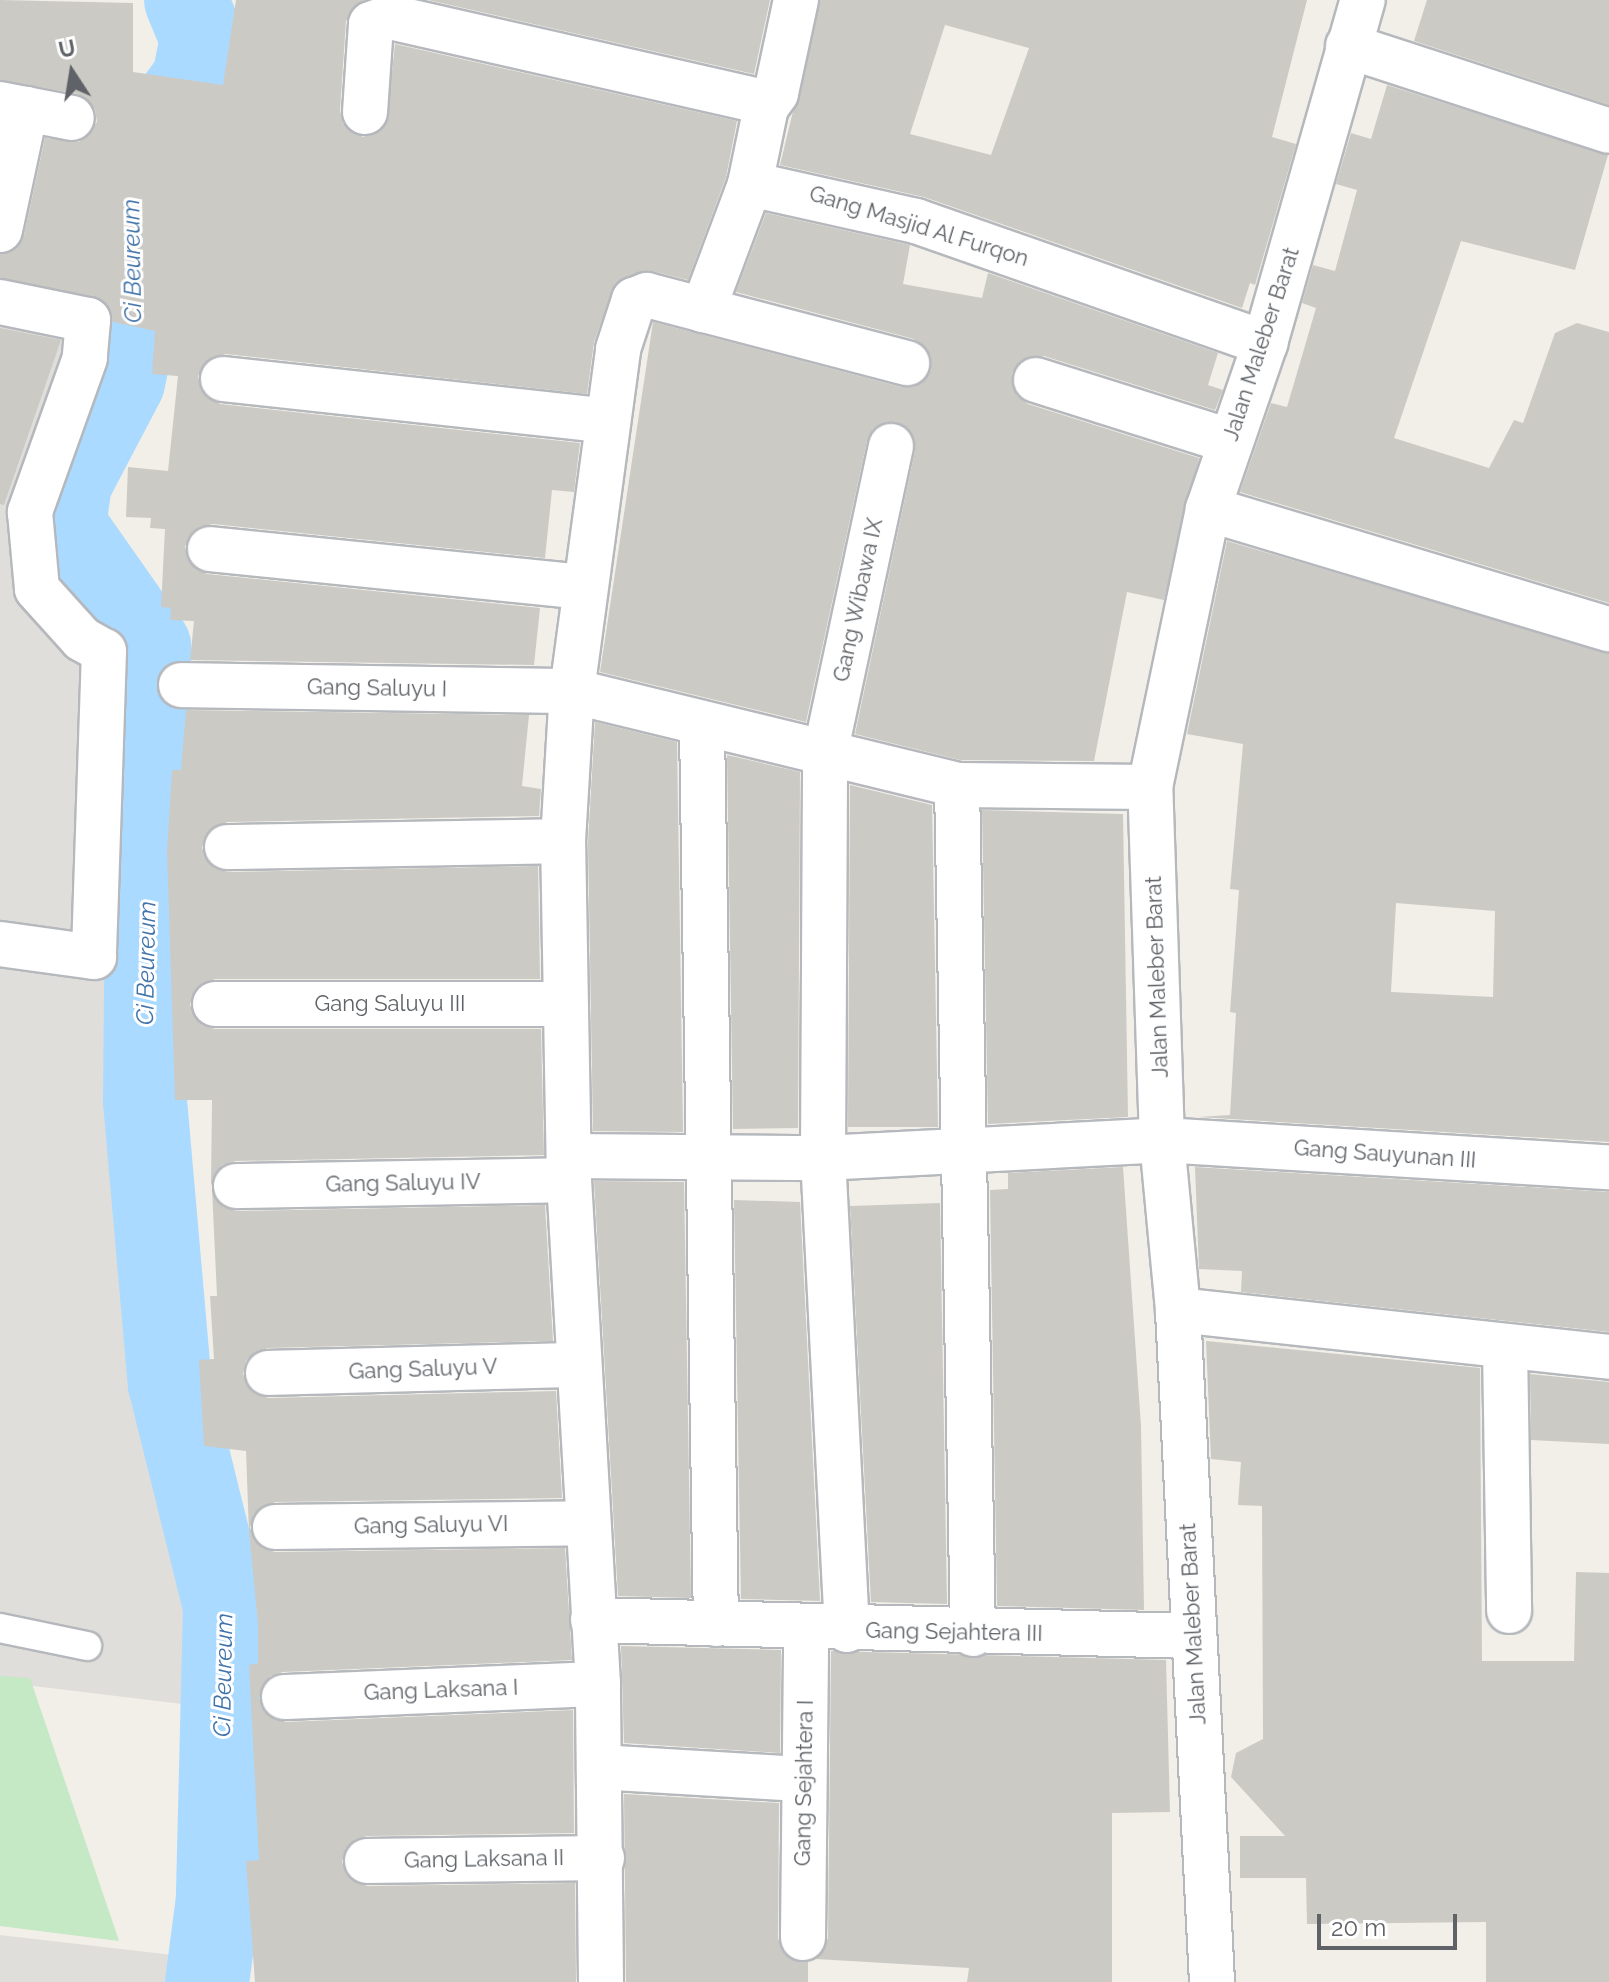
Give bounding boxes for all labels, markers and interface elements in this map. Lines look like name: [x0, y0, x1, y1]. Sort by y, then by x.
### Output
north arrow: [32, 32, 112, 112]
text: U: [56, 34, 78, 63]
street label: Gang Masjid Al Furqon: [806, 180, 1032, 272]
water label: Ci Beureum: [117, 199, 147, 323]
street label: Jalan Maleber Barat: [1217, 244, 1305, 444]
street label: Gang Wibawa IX: [828, 515, 888, 685]
street label: Gang Saluyu I: [307, 674, 447, 702]
street label: Jalan Maleber Barat: [1140, 875, 1174, 1079]
water label: Ci Beureum: [131, 901, 161, 1025]
street label: Gang Saluyu III: [314, 991, 466, 1017]
street label: Gang Sauyunan III: [1293, 1134, 1477, 1174]
street label: Gang Saluyu IV: [325, 1168, 481, 1198]
street label: Gang Saluyu V: [348, 1353, 498, 1385]
street label: Gang Saluyu VI: [353, 1510, 509, 1540]
street label: Jalan Maleber Barat: [1175, 1522, 1211, 1726]
water label: Ci Beureum: [208, 1613, 238, 1737]
street label: Gang Sejahtera III: [865, 1617, 1043, 1647]
street label: Gang Laksana I: [363, 1674, 519, 1706]
street label: Gang Sejahtera I: [789, 1700, 819, 1866]
street label: Gang Laksana II: [404, 1844, 564, 1874]
scale bar: [1321, 1898, 1461, 1948]
text: 20 m: [1331, 1913, 1386, 1942]

